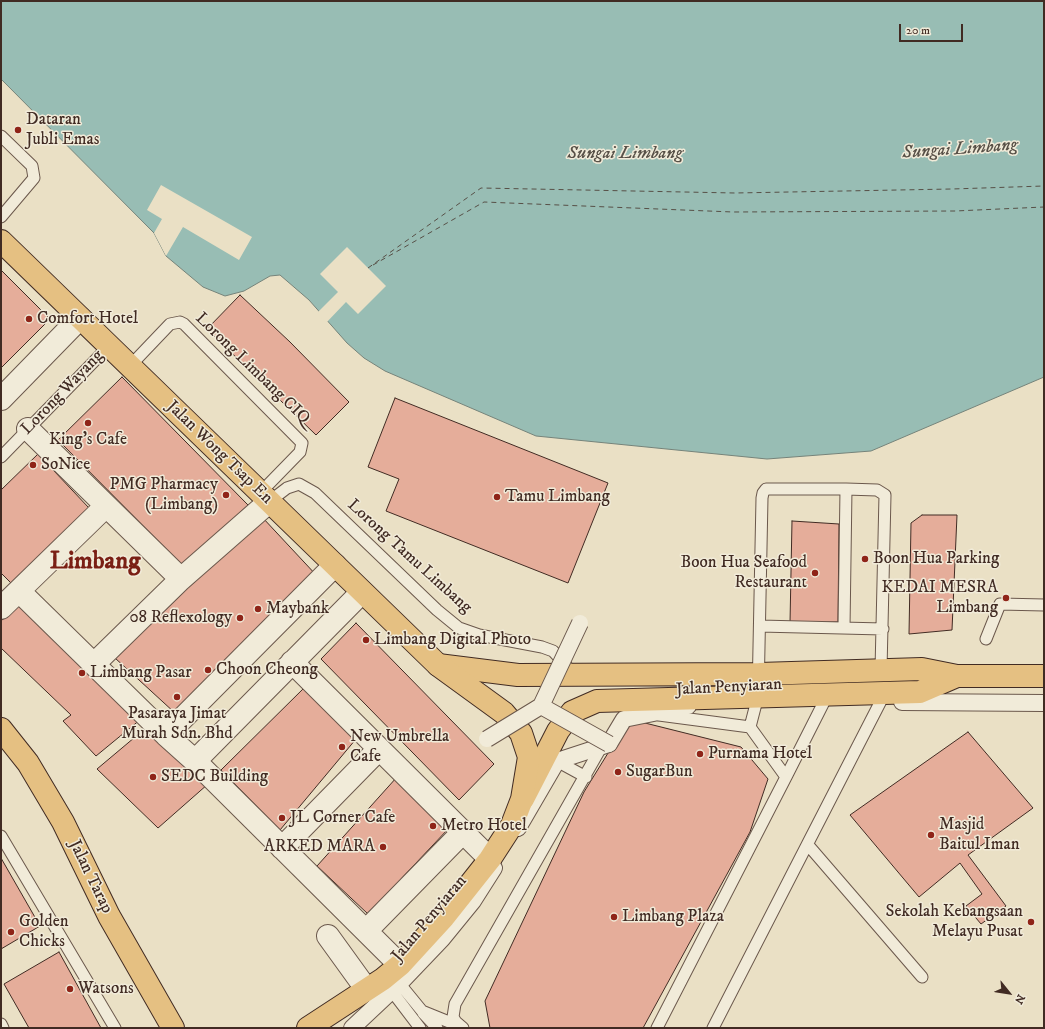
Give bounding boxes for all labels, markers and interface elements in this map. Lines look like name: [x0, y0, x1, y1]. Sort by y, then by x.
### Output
scale bar: [901, 16, 965, 42]
text: 20 m: [906, 23, 930, 38]
place label: Dataran Jubli Emas: [26, 110, 99, 150]
marker: Dataran Jubli Emas: [13, 125, 23, 135]
water label: Sungai Limbang: [902, 135, 1018, 165]
water label: Sungai Limbang: [567, 143, 683, 165]
place label: Comfort Hotel: [37, 309, 138, 329]
street label: Lorong Limbang CIQ: [190, 309, 314, 429]
marker: Comfort Hotel: [24, 314, 34, 324]
street label: Lorong Wayang: [17, 346, 109, 440]
street label: Jalan Wong Tsap En: [162, 397, 276, 509]
marker: King's Cafe: [83, 418, 93, 428]
place label: King's Cafe: [49, 430, 127, 450]
place label: SoNice: [41, 455, 90, 475]
marker: SoNice: [28, 460, 38, 470]
place label: PMG Pharmacy (Limbang): [110, 475, 218, 515]
place label: Tamu Limbang: [505, 487, 610, 507]
marker: PMG Pharmacy (Limbang): [221, 490, 231, 500]
marker: Tamu Limbang: [492, 492, 502, 502]
street label: Lorong Tamu Limbang: [342, 496, 476, 618]
district label: Limbang: [50, 548, 140, 578]
place label: Boon Hua Parking: [873, 549, 999, 569]
place label: Boon Hua Seafood Restaurant: [681, 553, 807, 593]
marker: Boon Hua Parking: [860, 554, 870, 564]
marker: Boon Hua Seafood Restaurant: [810, 568, 820, 578]
place label: KEDAI MESRA Limbang: [881, 578, 998, 618]
marker: KEDAI MESRA Limbang: [1001, 593, 1011, 603]
place label: Maybank: [266, 599, 329, 619]
marker: Maybank: [253, 604, 263, 614]
place label: 08 Reflexology: [129, 608, 232, 628]
marker: 08 Reflexology: [235, 613, 245, 623]
place label: Limbang Digital Photo: [374, 630, 531, 650]
marker: Limbang Digital Photo: [361, 635, 371, 645]
place label: Choon Cheong: [216, 660, 318, 680]
place label: Limbang Pasar: [90, 663, 192, 683]
marker: Choon Cheong: [203, 665, 213, 675]
marker: Limbang Pasar: [77, 668, 87, 678]
street label: Jalan Penyiaran: [676, 675, 782, 701]
marker: Pasaraya Jimat Murah Sdn. Bhd: [172, 692, 182, 702]
place label: Pasaraya Jimat Murah Sdn. Bhd: [121, 704, 233, 744]
place label: New Umbrella Cafe: [350, 727, 449, 767]
marker: New Umbrella Cafe: [337, 742, 347, 752]
place label: Purnama Hotel: [708, 744, 812, 764]
marker: Purnama Hotel: [695, 749, 705, 759]
place label: SugarBun: [626, 762, 693, 782]
place label: SEDC Building: [161, 767, 268, 787]
marker: SugarBun: [613, 767, 623, 777]
marker: SEDC Building: [148, 772, 158, 782]
place label: JL Corner Cafe: [290, 808, 395, 828]
marker: JL Corner Cafe: [277, 813, 287, 823]
place label: Masjid Baitul Iman: [939, 815, 1020, 855]
place label: Metro Hotel: [441, 816, 527, 836]
marker: Metro Hotel: [428, 821, 438, 831]
marker: Masjid Baitul Iman: [926, 830, 936, 840]
street label: Jalan Tarap: [63, 837, 117, 917]
place label: ARKED MARA: [264, 837, 375, 857]
marker: ARKED MARA: [378, 842, 388, 852]
street label: Jalan Penyiaran: [388, 872, 472, 966]
place label: Sekolah Kebangsaan Melayu Pusat: [886, 902, 1023, 942]
place label: Limbang Plaza: [622, 907, 724, 927]
place label: Golden Chicks: [19, 912, 69, 952]
marker: Limbang Plaza: [609, 912, 619, 922]
marker: Sekolah Kebangsaan Melayu Pusat: [1026, 917, 1036, 927]
marker: Golden Chicks: [6, 927, 16, 937]
north arrow: [989, 973, 1029, 1013]
place label: Watsons: [78, 979, 134, 999]
marker: Watsons: [65, 984, 75, 994]
text: N: [1011, 992, 1028, 1006]

